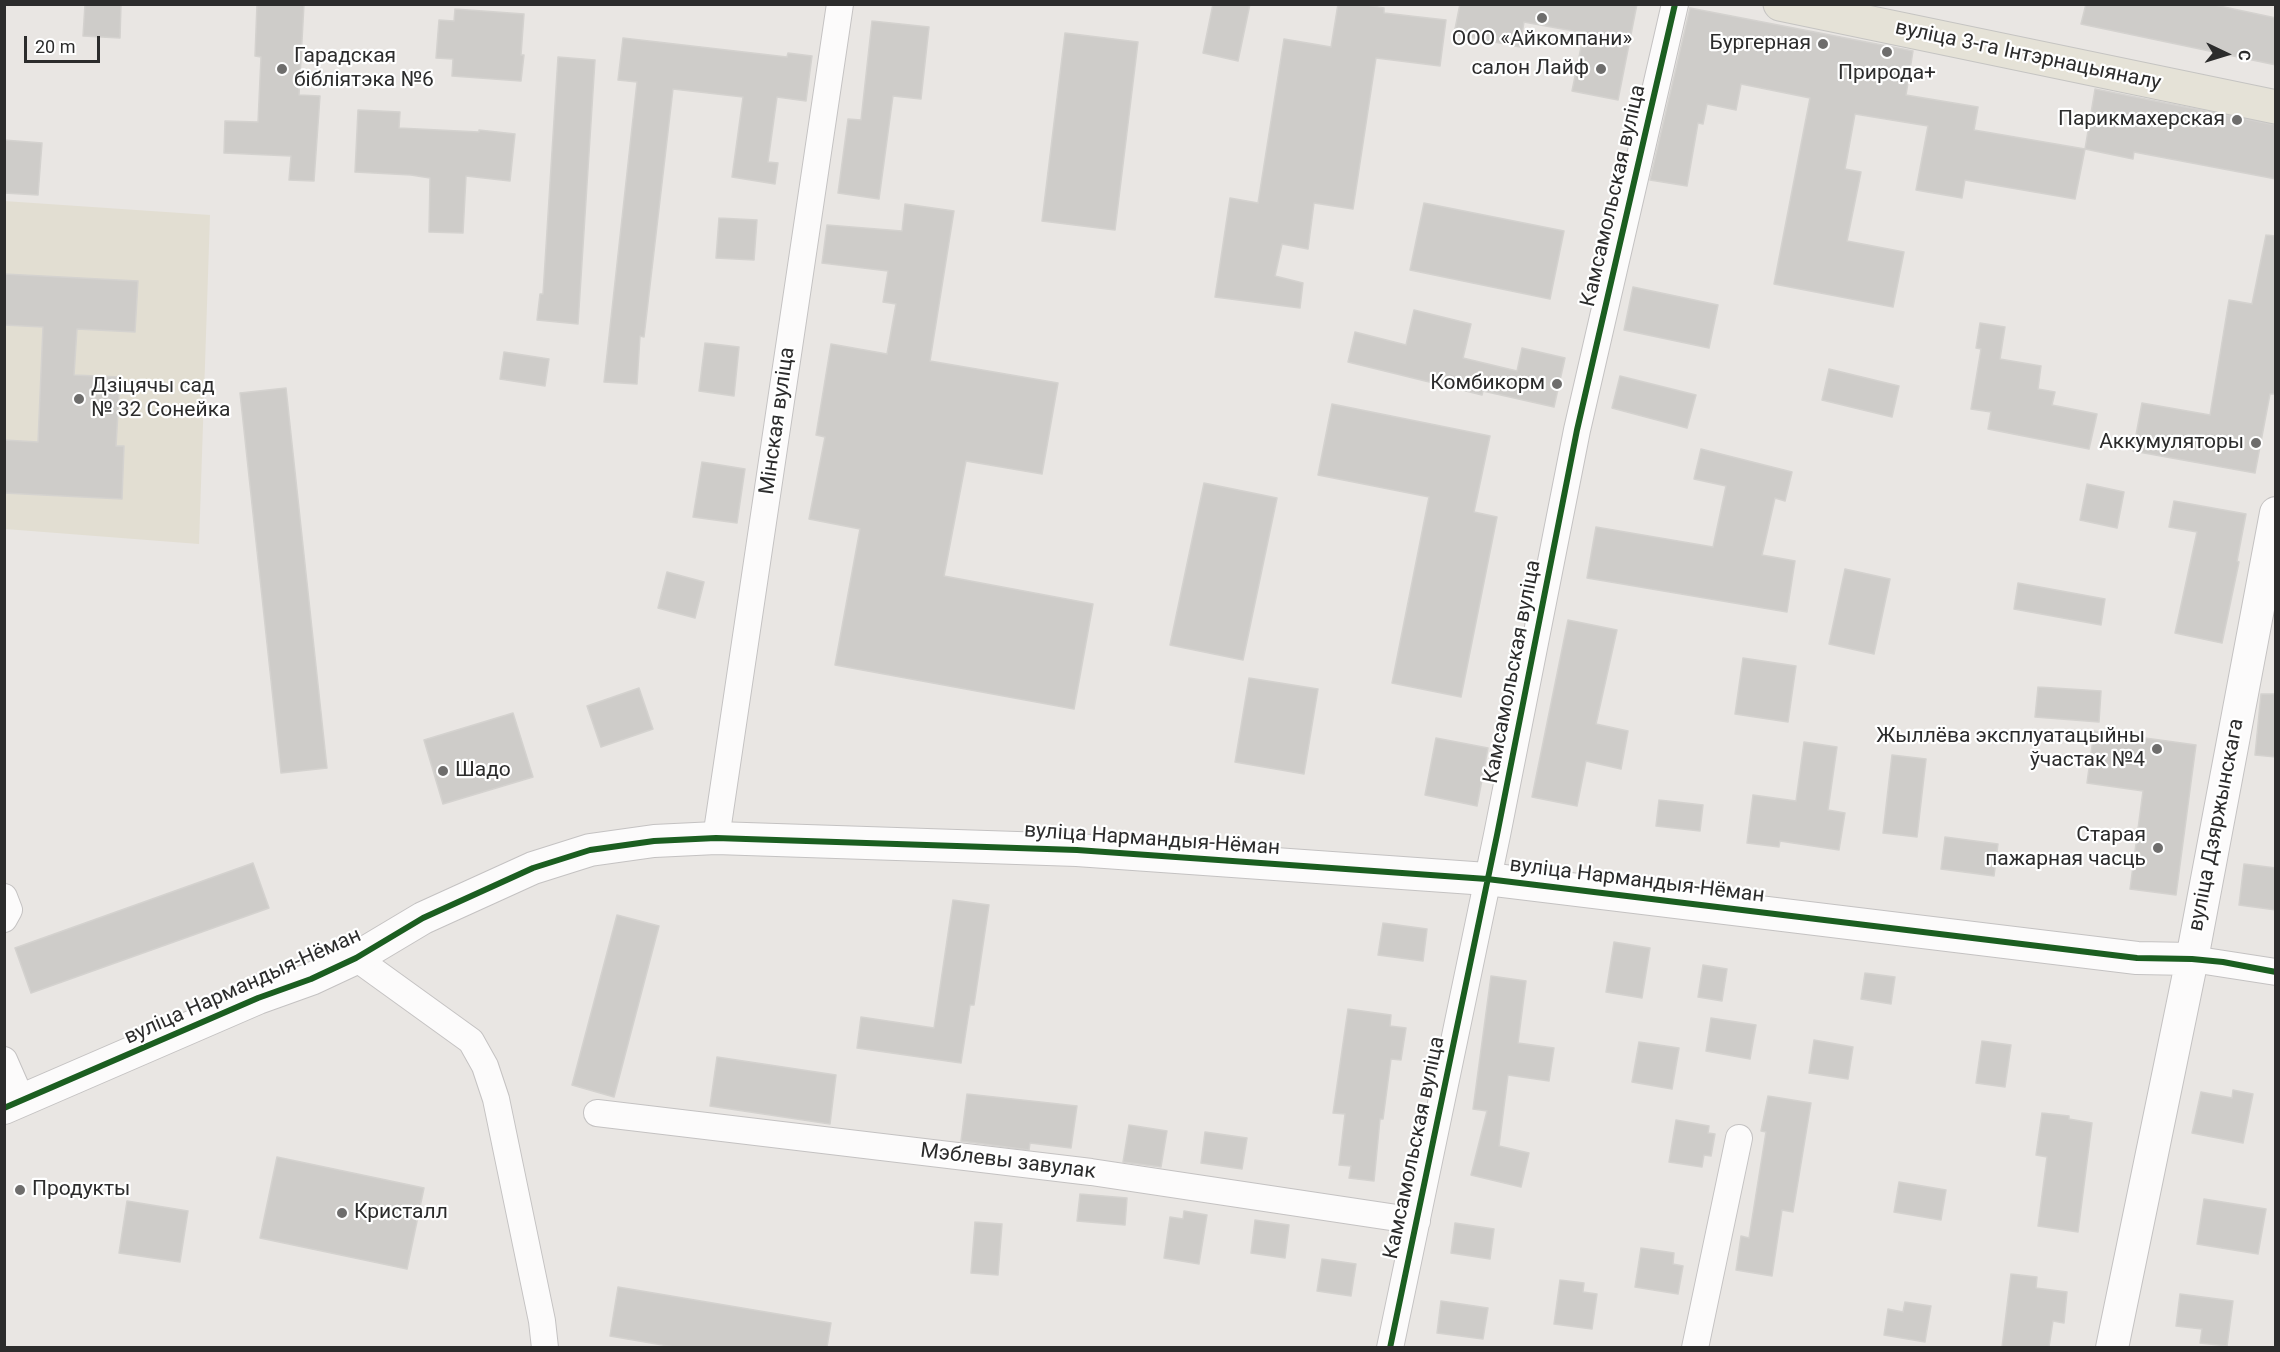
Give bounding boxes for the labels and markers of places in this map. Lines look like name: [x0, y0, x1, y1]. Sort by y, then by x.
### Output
marker: ООО «Айкомпани»: [1535, 11, 1549, 25]
place label: ООО «Айкомпани»: [1452, 27, 1632, 53]
place label: Бургерная: [1709, 31, 1811, 57]
marker: Бургерная: [1816, 37, 1830, 51]
place label: Гарадская бібліятэка №6: [294, 44, 434, 94]
marker: Природа+: [1880, 45, 1894, 59]
place label: салон Лайф: [1472, 56, 1589, 82]
place label: Природа+: [1838, 61, 1936, 87]
marker: Гарадская бібліятэка №6: [275, 62, 289, 76]
marker: салон Лайф: [1594, 62, 1608, 76]
place label: Парикмахерская: [2058, 107, 2225, 133]
marker: Парикмахерская: [2230, 113, 2244, 127]
place label: Комбикорм: [1430, 371, 1545, 397]
place label: Дзіцячы сад № 32 Сонейка: [91, 374, 230, 424]
marker: Комбикорм: [1550, 377, 1564, 391]
marker: Дзіцячы сад № 32 Сонейка: [72, 392, 86, 406]
place label: Аккумуляторы: [2099, 430, 2244, 456]
marker: Аккумуляторы: [2249, 436, 2263, 450]
place label: Жыллёва эксплуатацыйны ўчастак №4: [1876, 724, 2145, 774]
marker: Жыллёва эксплуатацыйны ўчастак №4: [2150, 742, 2164, 756]
place label: Шадо: [455, 758, 511, 784]
marker: Шадо: [436, 764, 450, 778]
place label: Старая пажарная часць: [1985, 823, 2146, 873]
marker: Старая пажарная часць: [2151, 841, 2165, 855]
place label: Продукты: [32, 1177, 130, 1203]
marker: Продукты: [13, 1183, 27, 1197]
place label: Кристалл: [354, 1200, 448, 1226]
marker: Кристалл: [335, 1206, 349, 1220]

